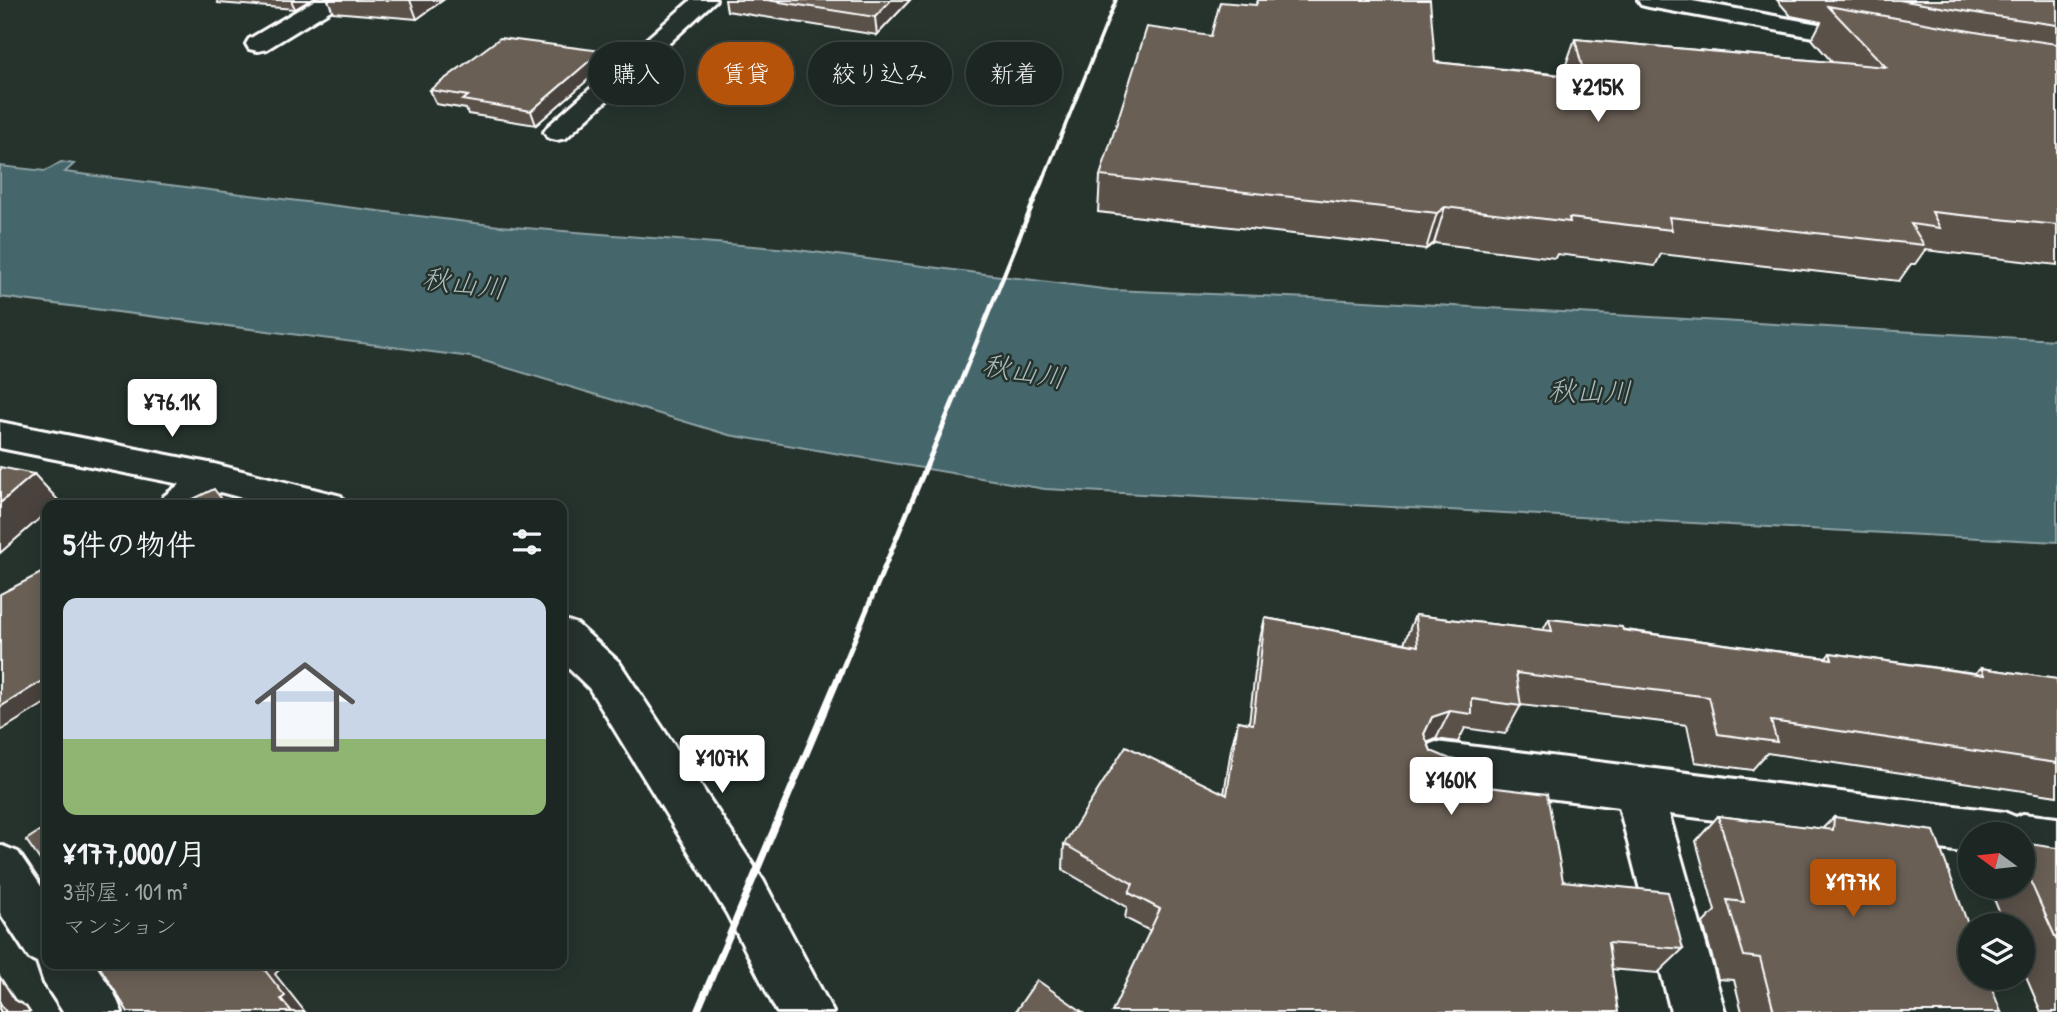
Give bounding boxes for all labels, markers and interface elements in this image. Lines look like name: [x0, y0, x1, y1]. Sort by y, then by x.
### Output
chip: 購入: [588, 42, 684, 105]
chip: 賃貸: [698, 42, 794, 105]
chip: 絞り込み: [808, 42, 952, 105]
chip: 新着: [966, 42, 1062, 105]
pin: ¥215K: [1549, 64, 1647, 124]
text: ¥215K: [1572, 71, 1624, 102]
water label: 秋山川: [420, 258, 508, 308]
water label: 秋山川: [979, 345, 1069, 397]
water label: 秋山川: [1548, 371, 1632, 411]
pin: ¥76.1K: [115, 380, 229, 439]
text: ¥76.1K: [144, 386, 200, 417]
icon: filters: [508, 523, 546, 561]
text: 5件の物件: [63, 524, 196, 564]
icon: home: [242, 644, 368, 770]
pin: ¥107K: [673, 736, 771, 795]
text: ¥107K: [696, 742, 748, 773]
pin: ¥160K: [1402, 758, 1500, 817]
text: ¥160K: [1426, 764, 1476, 795]
north arrow: [1958, 822, 2035, 900]
map controls: [1958, 822, 2035, 990]
text: ¥177,000/月: [63, 833, 207, 873]
pin: ¥177K: [1804, 860, 1902, 919]
text: ¥177K: [1826, 866, 1880, 897]
text: 3部屋 · 101 m²: [63, 876, 188, 907]
text: マンション: [63, 910, 177, 941]
button: layers: [1958, 913, 2035, 990]

